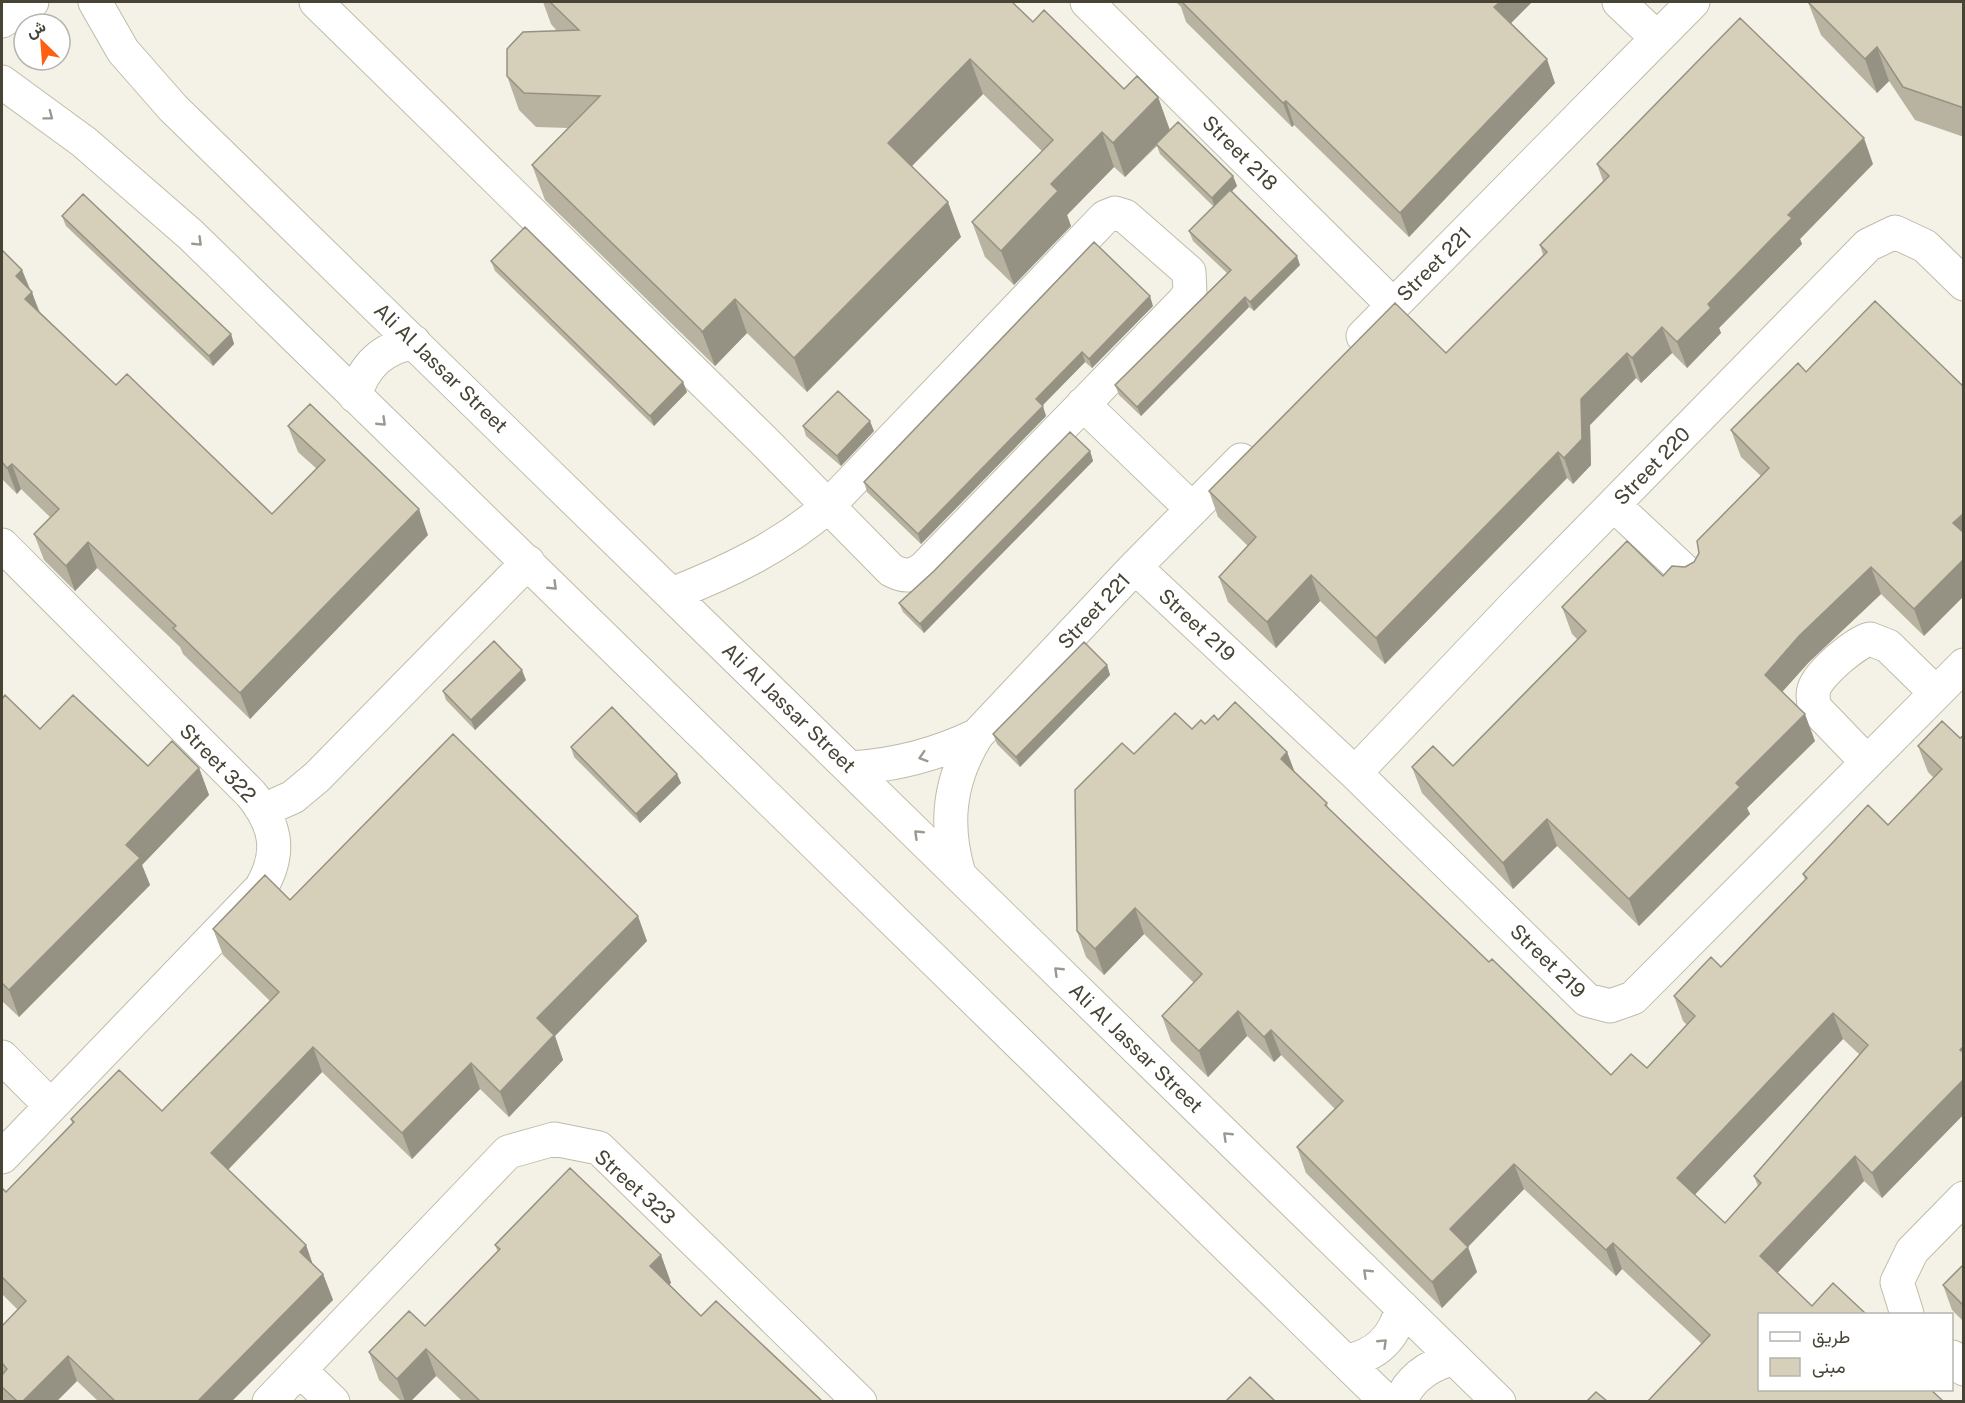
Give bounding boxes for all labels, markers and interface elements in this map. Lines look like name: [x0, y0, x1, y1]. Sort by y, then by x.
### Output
north arrow: [12, 12, 72, 72]
text: ش: [23, 16, 49, 42]
one-way arrow: [42, 108, 53, 119]
street label: Street 218: [1197, 110, 1283, 196]
street label: Street 221: [1392, 222, 1476, 306]
one-way arrow: [190, 234, 201, 245]
street label: Ali Al Jassar Street: [369, 298, 513, 438]
one-way arrow: [376, 415, 386, 426]
street label: Street 220: [1609, 422, 1695, 510]
street label: Street 221: [1053, 568, 1135, 654]
one-way arrow: [547, 579, 557, 590]
street label: Street 219: [1154, 584, 1240, 666]
street label: Ali Al Jassar Street: [717, 638, 861, 778]
street label: Street 322: [175, 719, 261, 807]
one-way arrow: [918, 750, 929, 763]
one-way arrow: [915, 831, 926, 842]
street label: Street 219: [1505, 919, 1591, 1003]
one-way arrow: [1054, 967, 1065, 978]
street label: Ali Al Jassar Street: [1064, 978, 1208, 1118]
one-way arrow: [1224, 1133, 1235, 1144]
street label: Street 323: [590, 1144, 680, 1230]
one-way arrow: [1363, 1269, 1374, 1280]
legend: [1758, 1313, 1953, 1391]
text: طريق: [1812, 1326, 1850, 1348]
one-way arrow: [1376, 1340, 1387, 1351]
text: مبنى: [1812, 1356, 1846, 1378]

